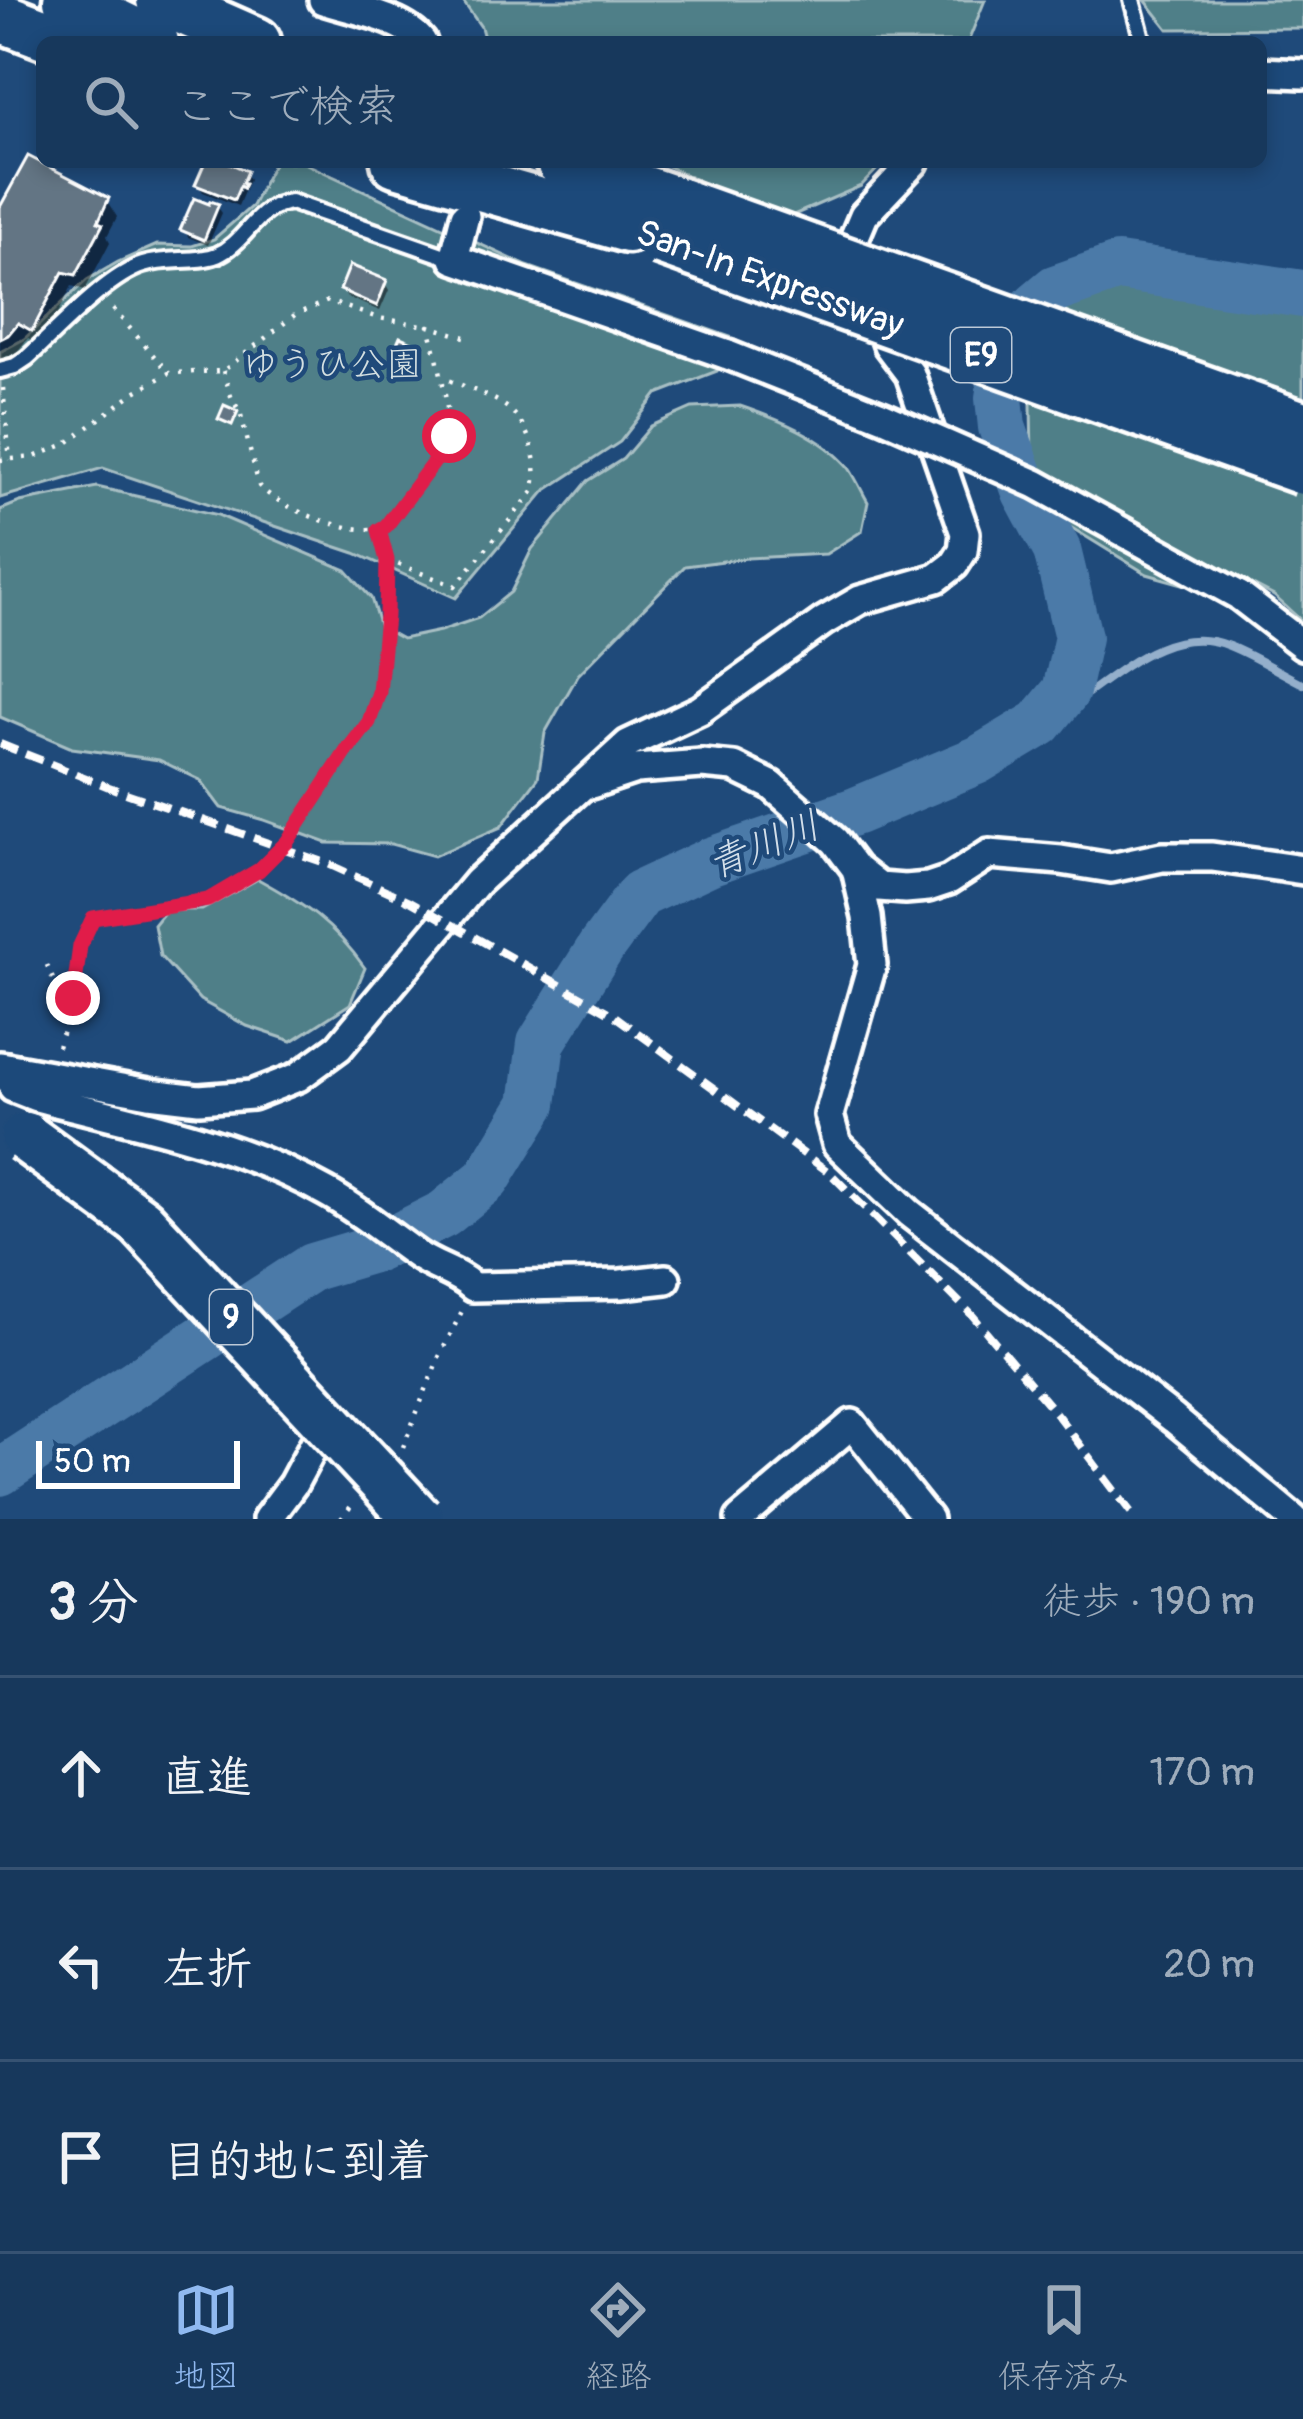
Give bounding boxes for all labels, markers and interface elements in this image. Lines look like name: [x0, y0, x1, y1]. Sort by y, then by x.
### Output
search box: [36, 36, 1267, 168]
icon: search: [78, 69, 144, 135]
text: ここで検索: [174, 79, 399, 135]
street label: San-In Expressway: [630, 210, 910, 348]
road number: E9: [951, 328, 1011, 382]
park label: ゆうひ公園: [242, 342, 422, 387]
route start: [422, 409, 476, 463]
water label: 青川川: [701, 800, 827, 890]
route end: [46, 971, 100, 1025]
road number: 9: [210, 1290, 252, 1344]
scale bar: [36, 1435, 240, 1488]
text: 50 m: [54, 1441, 131, 1482]
text: 3 分: [48, 1571, 139, 1635]
text: 徒歩 · 190 m: [1042, 1577, 1255, 1626]
icon: ahead: [48, 1740, 114, 1806]
text: 170 m: [1149, 1748, 1255, 1797]
text: 直進: [162, 1750, 252, 1806]
icon: left: [48, 1932, 114, 1998]
text: 20 m: [1163, 1940, 1255, 1989]
text: 左折: [162, 1942, 252, 1998]
icon: arrive: [48, 2124, 114, 2190]
text: 目的地に到着: [162, 2134, 432, 2190]
tab: 地図: [173, 2277, 239, 2397]
tab: 経路: [585, 2277, 651, 2397]
tab: 保存済み: [998, 2277, 1130, 2397]

